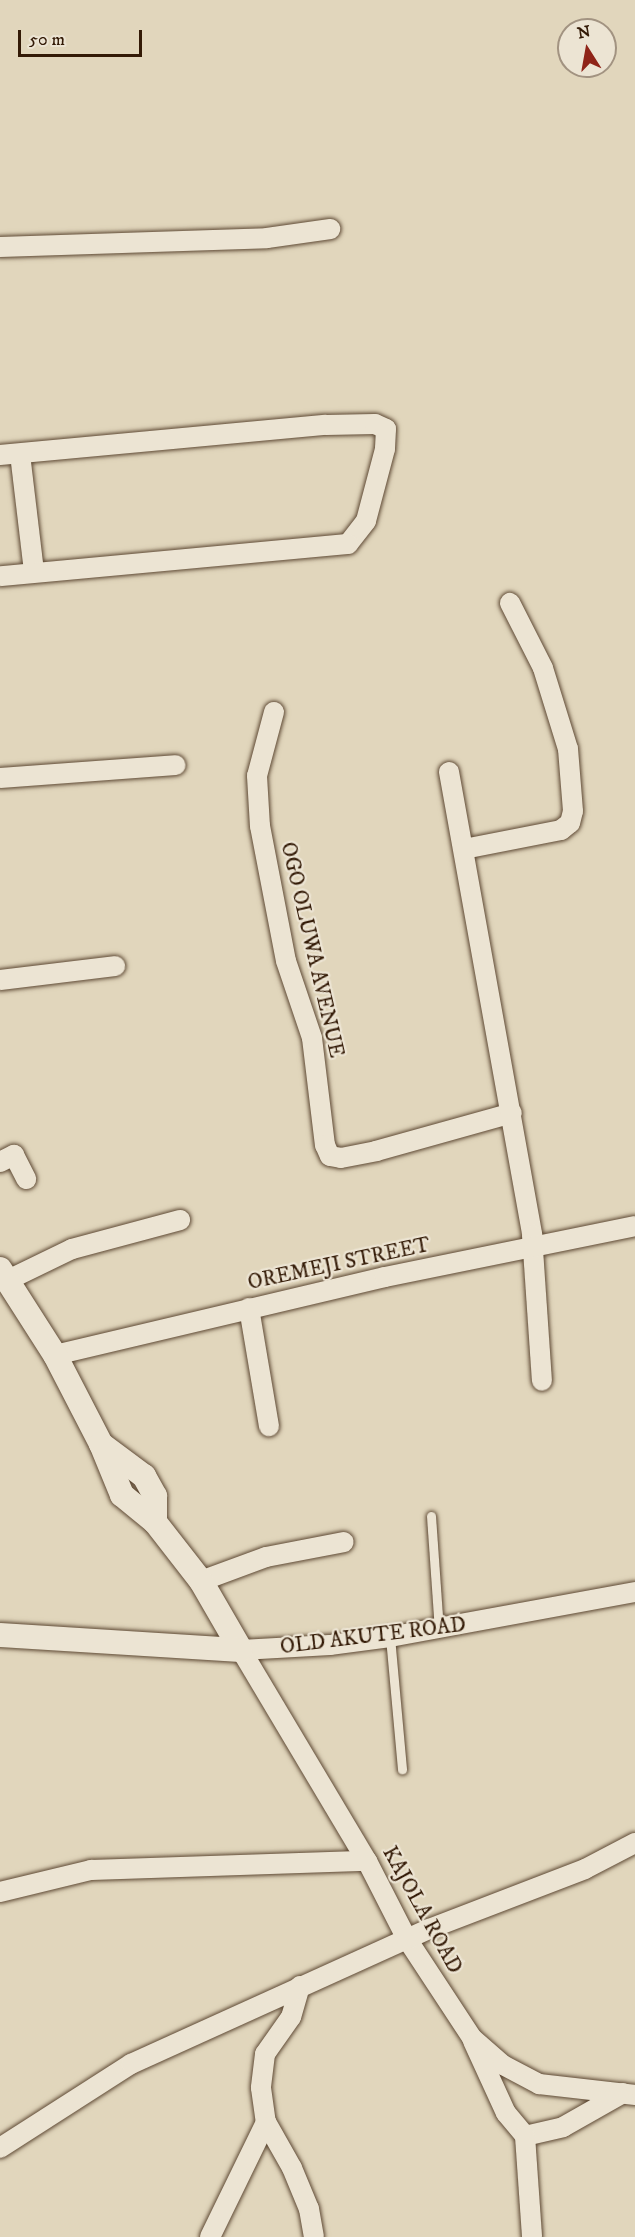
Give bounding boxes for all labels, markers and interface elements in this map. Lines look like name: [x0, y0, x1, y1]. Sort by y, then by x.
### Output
scale bar: [21, 18, 146, 56]
north arrow: [557, 18, 617, 78]
text: N: [576, 21, 592, 43]
text: 50 m: [29, 29, 65, 51]
street label: OGO OLUWA AVENUE: [275, 840, 349, 1060]
street label: OREMEJI STREET: [246, 1232, 432, 1296]
street label: OLD AKUTE ROAD: [279, 1612, 467, 1660]
street label: KAJOLA ROAD: [377, 1842, 467, 1978]

